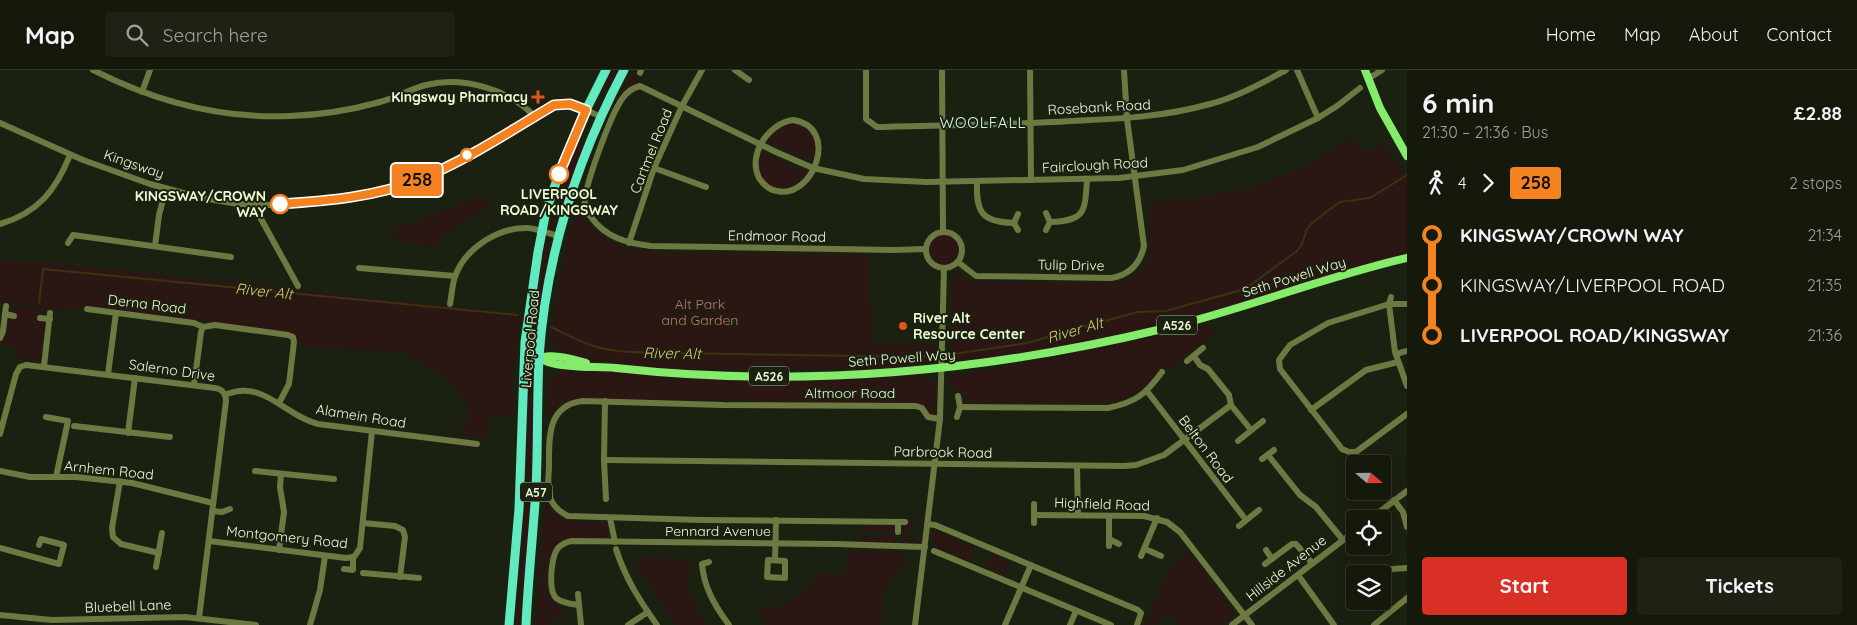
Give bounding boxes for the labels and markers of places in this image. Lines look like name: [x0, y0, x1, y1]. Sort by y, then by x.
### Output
place label: Kingsway Pharmacy: [391, 88, 528, 106]
marker: Kingsway Pharmacy: [532, 91, 544, 103]
unlabelled marker: [460, 148, 474, 162]
marker: LIVERPOOL ROAD/KINGSWAY: [549, 164, 569, 184]
place label: LIVERPOOL ROAD/KINGSWAY: [500, 185, 619, 219]
place label: KINGSWAY/CROWN WAY: [135, 187, 267, 221]
marker: KINGSWAY/CROWN WAY: [270, 194, 290, 214]
place label: River Alt Resource Center: [913, 309, 1025, 343]
marker: River Alt Resource Center: [897, 320, 909, 332]

